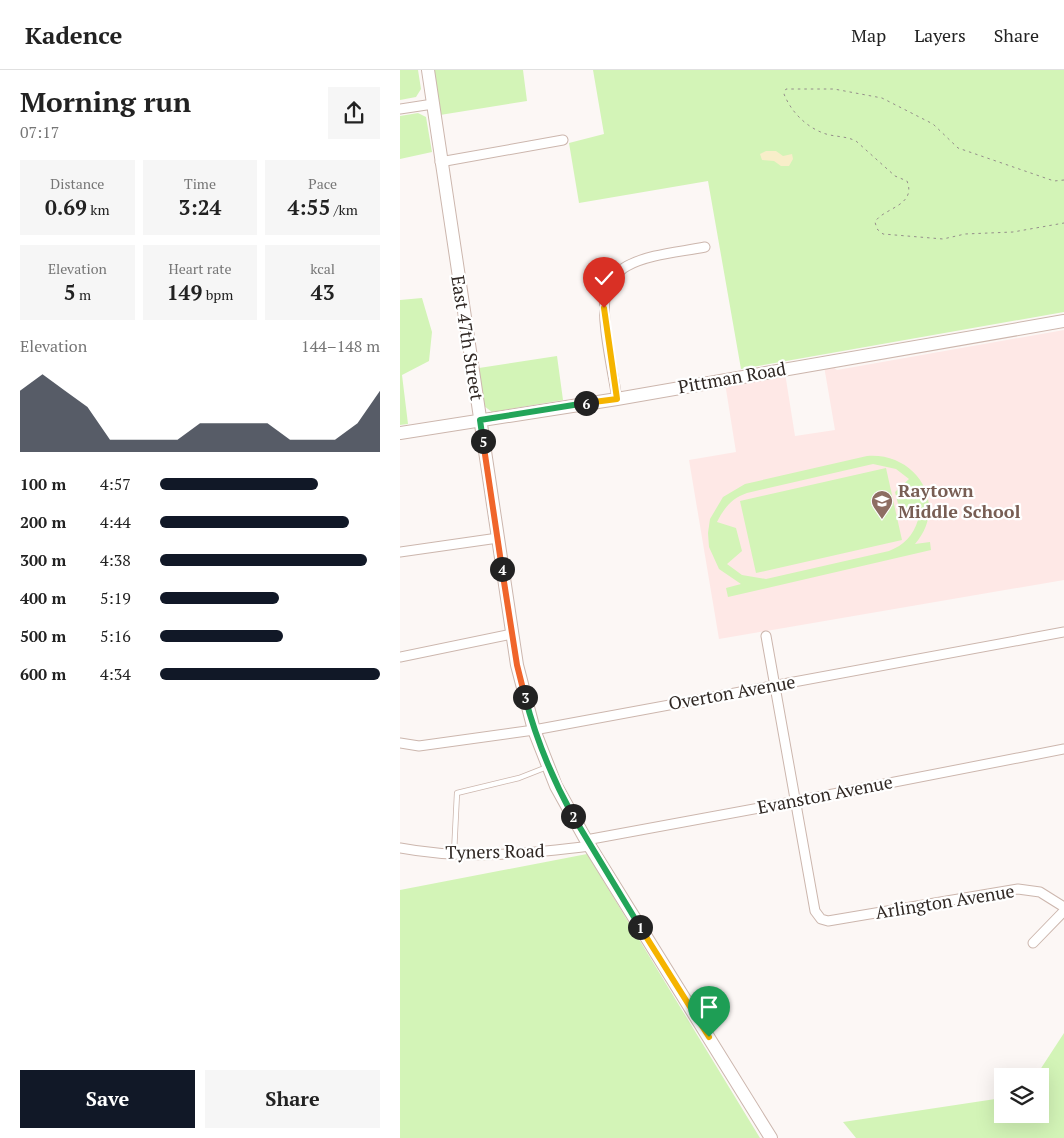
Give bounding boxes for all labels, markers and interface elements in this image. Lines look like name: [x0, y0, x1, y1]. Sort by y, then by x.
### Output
text: Kadence: [25, 19, 122, 51]
text: Map: [851, 23, 886, 47]
text: Layers: [914, 23, 966, 47]
text: Share: [994, 23, 1039, 47]
text: Morning run: [20, 83, 191, 120]
button: share: [328, 87, 380, 139]
text: 07:17: [20, 121, 59, 143]
text: Distance: [50, 174, 104, 193]
text: Time: [184, 174, 216, 193]
text: Pace: [308, 174, 337, 193]
text: 0.69: [45, 193, 87, 221]
text: 3:24: [179, 193, 221, 221]
text: 4:55: [287, 193, 330, 221]
text: km: [87, 200, 110, 219]
text: /km: [330, 200, 358, 219]
pin: [583, 257, 625, 308]
text: Elevation: [48, 259, 107, 278]
text: Heart rate: [169, 259, 231, 278]
text: kcal: [310, 259, 335, 278]
icon: check: [590, 264, 618, 292]
street label: East 47th Street: [446, 274, 490, 402]
text: 5: [64, 278, 76, 306]
text: 149: [167, 278, 202, 306]
text: 43: [311, 278, 335, 306]
text: m: [76, 285, 91, 304]
text: bpm: [202, 285, 233, 304]
text: Elevation: [20, 335, 87, 357]
text: 144–148 m: [301, 335, 380, 357]
street label: Pittman Road: [676, 356, 788, 398]
pin: 6: [574, 390, 598, 416]
text: 6: [583, 394, 590, 413]
pin: 5: [470, 428, 496, 454]
text: 5: [480, 432, 487, 451]
text: 100 m: [20, 473, 66, 495]
text: 4:57: [100, 473, 131, 495]
place label: Raytown Middle School: [898, 478, 1020, 523]
school or university icon: Raytown Middle School: [870, 489, 894, 520]
text: 200 m: [20, 511, 66, 533]
text: 4:44: [100, 511, 131, 533]
text: 300 m: [20, 549, 66, 571]
text: 4:38: [100, 549, 131, 571]
pin: 4: [490, 556, 514, 582]
text: 4: [499, 560, 506, 579]
text: 400 m: [20, 587, 66, 609]
text: 5:19: [100, 587, 131, 609]
text: 500 m: [20, 625, 66, 647]
text: 5:16: [100, 625, 131, 647]
text: 600 m: [20, 663, 66, 685]
text: 4:34: [100, 663, 131, 685]
street label: Overton Avenue: [667, 669, 797, 715]
pin: 3: [512, 684, 538, 710]
text: 3: [522, 688, 529, 707]
street label: Evanston Avenue: [755, 769, 895, 819]
pin: 2: [560, 804, 586, 828]
text: 2: [570, 807, 577, 826]
street label: Tyners Road: [445, 838, 545, 864]
street label: Arlington Avenue: [874, 878, 1016, 924]
pin: 1: [628, 914, 652, 940]
text: 1: [637, 918, 644, 937]
pin: [688, 986, 730, 1037]
icon: arrive: [695, 993, 723, 1021]
map controls: [994, 1068, 1049, 1123]
button: layers: [994, 1068, 1049, 1123]
button: Save: [20, 1070, 195, 1128]
button: Share: [205, 1070, 380, 1128]

